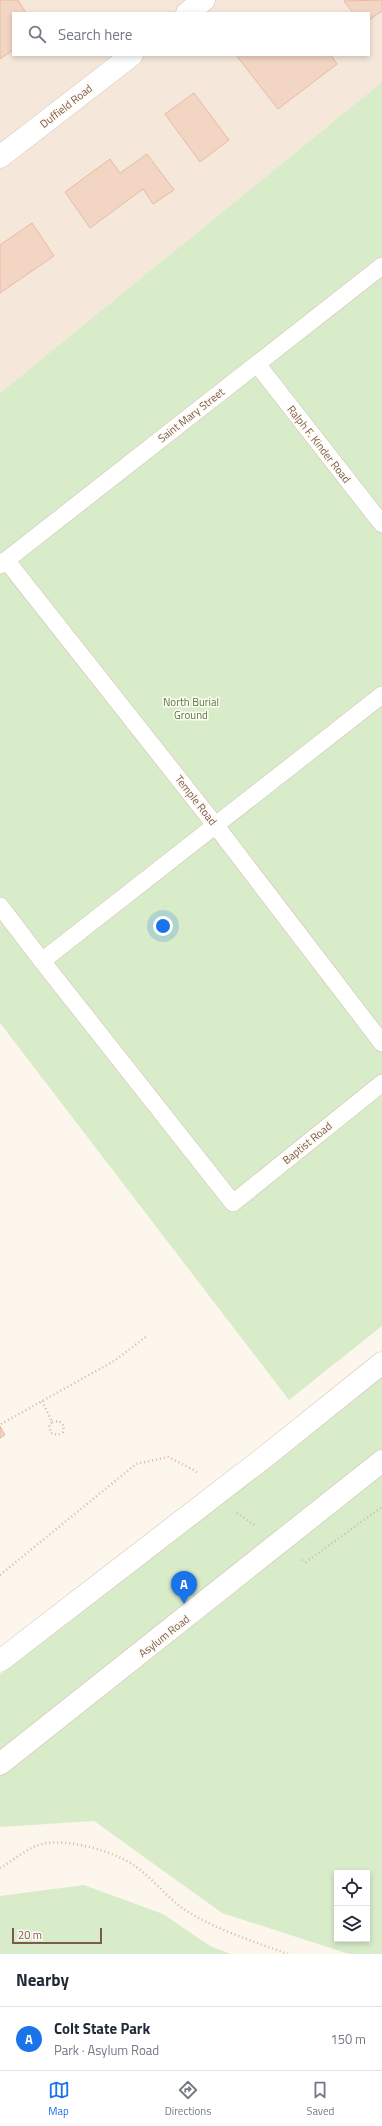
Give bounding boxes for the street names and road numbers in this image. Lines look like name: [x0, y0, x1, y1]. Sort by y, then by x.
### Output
street label: Duffield Road: [36, 80, 96, 132]
street label: Saint Mary Street: [154, 384, 228, 446]
street label: Ralph F. Kinder Road: [284, 402, 355, 486]
street label: Temple Road: [171, 772, 221, 829]
street label: Baptist Road: [279, 1118, 335, 1168]
street label: Asylum Road: [135, 1611, 193, 1661]

